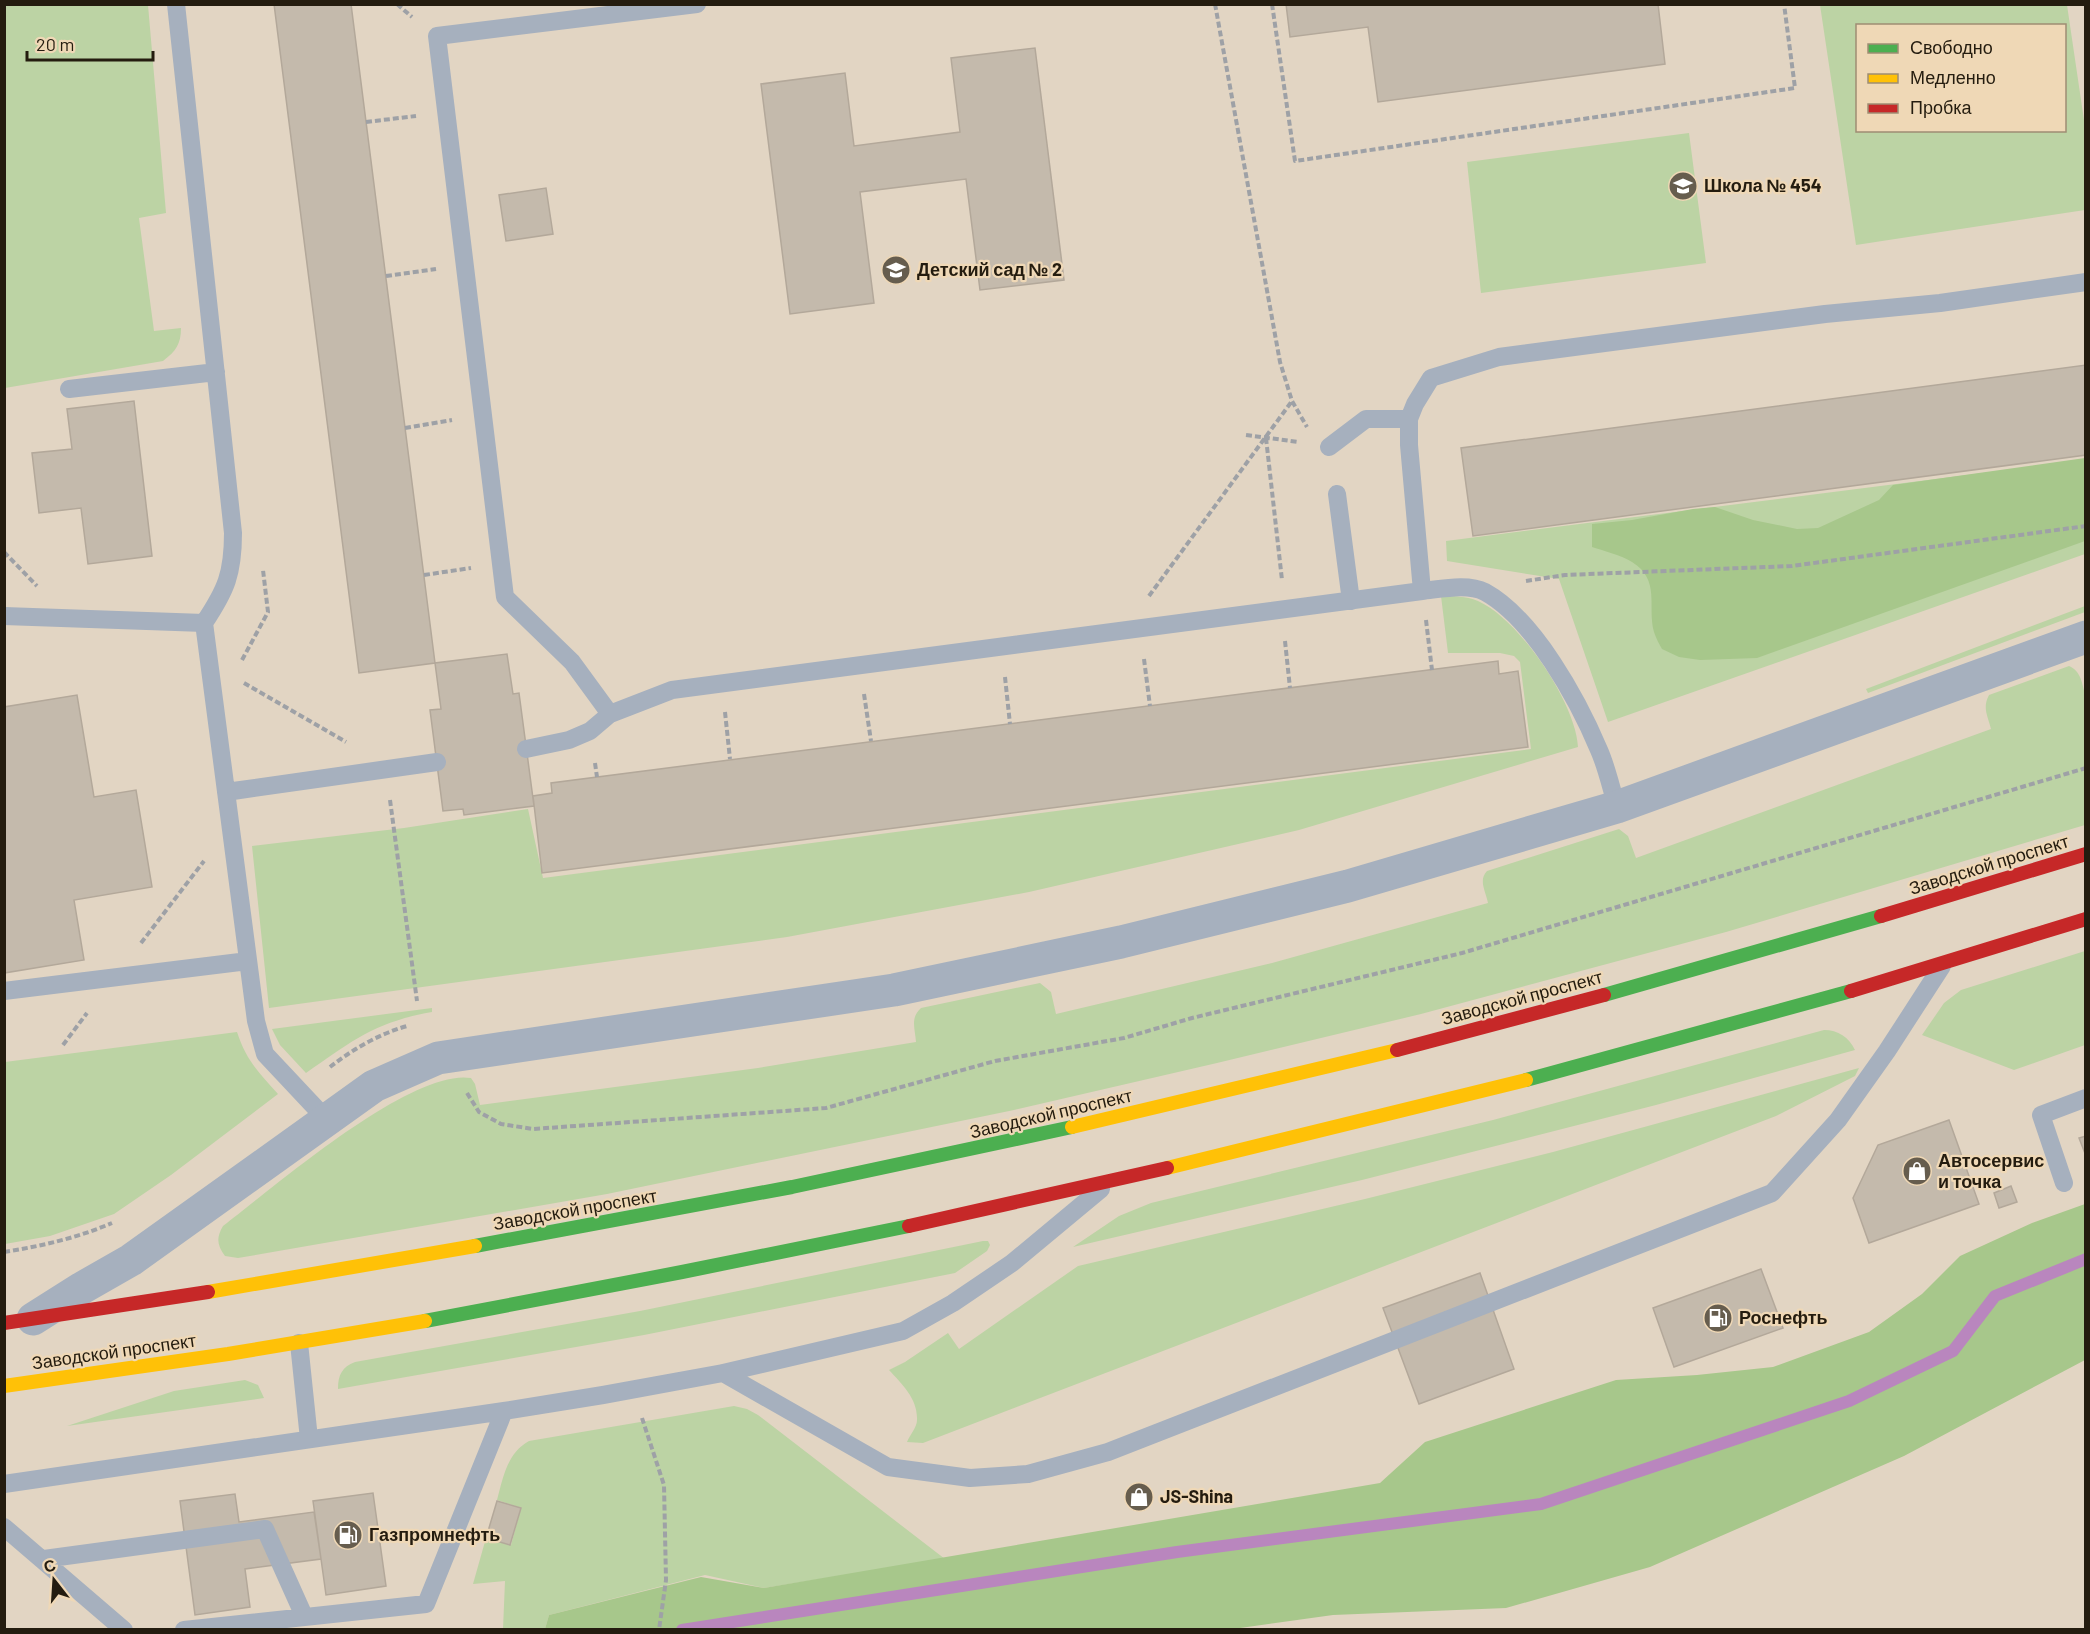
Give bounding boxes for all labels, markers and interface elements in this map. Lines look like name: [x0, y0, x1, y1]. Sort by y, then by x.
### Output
scale bar: [27, 24, 153, 62]
legend: [1856, 24, 2066, 132]
text: 20 m: [36, 33, 74, 55]
text: Свободно: [1910, 36, 1993, 58]
text: Медленно: [1910, 66, 1996, 88]
text: Пробка: [1910, 96, 1973, 118]
school or university icon: Школа № 454: [1667, 170, 1699, 202]
place label: Школа № 454: [1704, 174, 1822, 196]
school or university icon: Детский сад № 2: [880, 254, 912, 286]
place label: Детский сад № 2: [917, 258, 1062, 280]
street label: Заводской проспект: [1906, 829, 2071, 899]
street label: Заводской проспект: [1439, 965, 1605, 1029]
street label: Заводской проспект: [967, 1084, 1134, 1142]
place label: Автосервис и точка: [1938, 1149, 2044, 1192]
shop icon: Автосервис и точка: [1901, 1155, 1933, 1187]
street label: Заводской проспект: [491, 1184, 658, 1234]
fuel station icon: Роснефть: [1702, 1302, 1734, 1334]
place label: Роснефть: [1739, 1306, 1828, 1328]
street label: Заводской проспект: [30, 1329, 198, 1373]
shop icon: JS-Shina: [1123, 1481, 1155, 1513]
place label: JS-Shina: [1160, 1485, 1233, 1507]
fuel station icon: Газпромнефть: [332, 1519, 364, 1551]
place label: Газпромнефть: [369, 1523, 500, 1545]
north arrow: [24, 1550, 84, 1610]
text: С: [41, 1554, 58, 1576]

